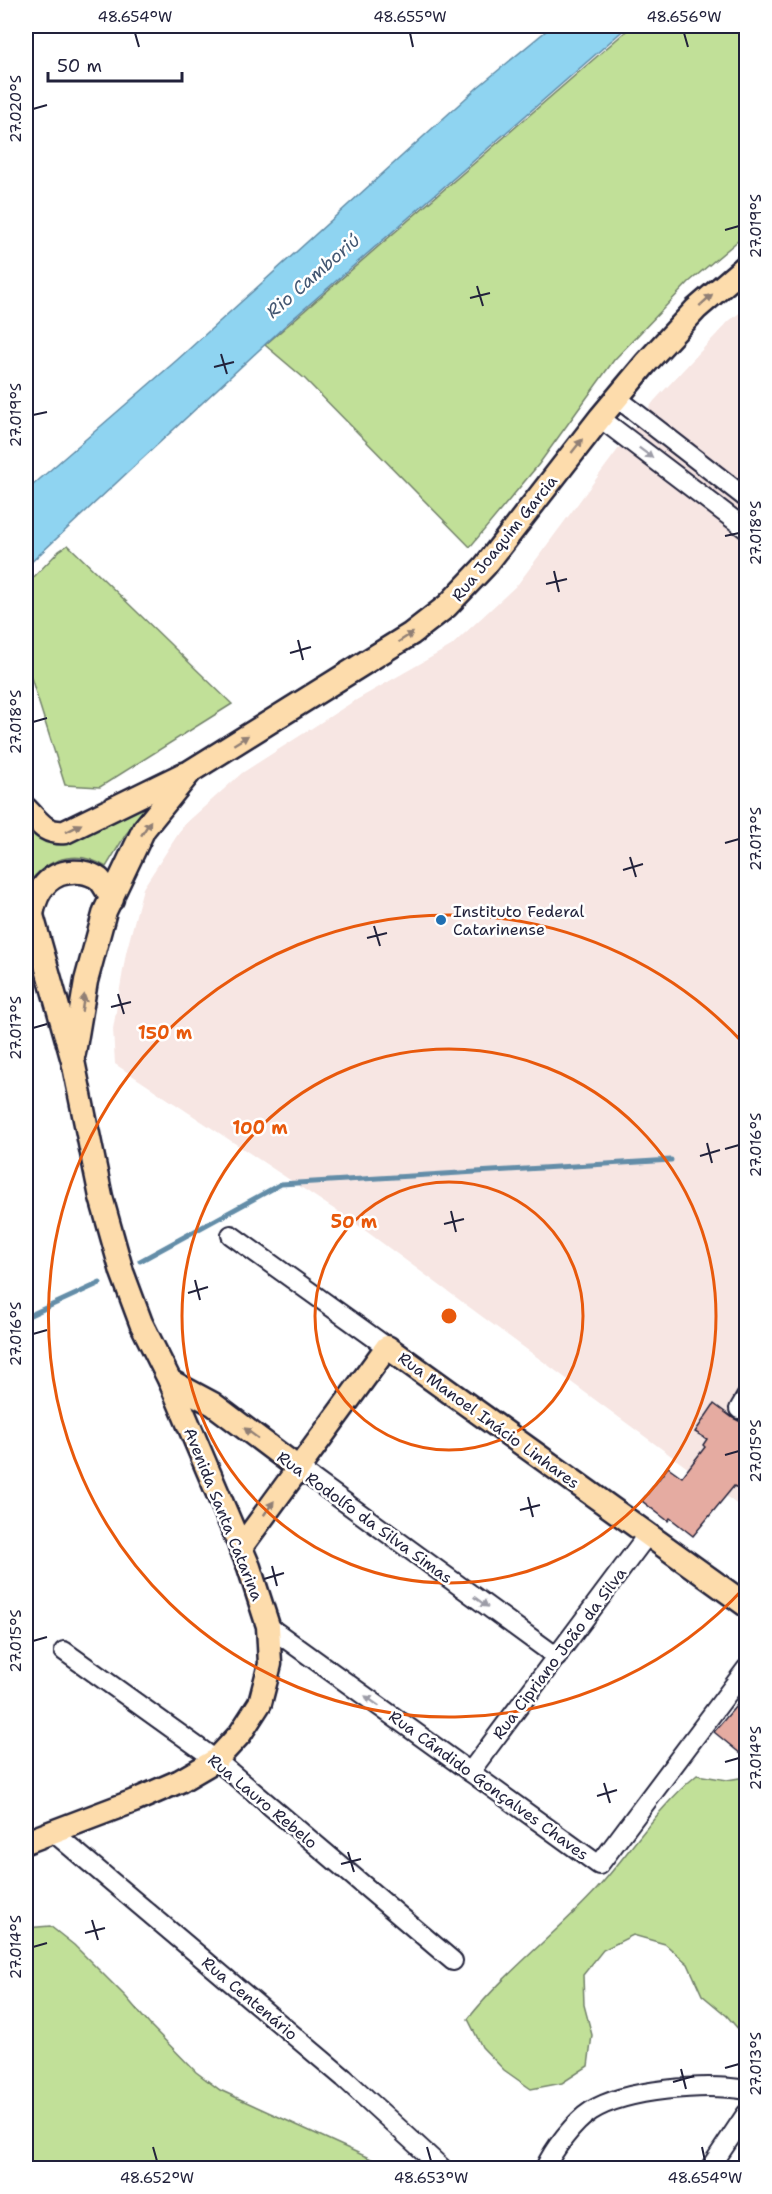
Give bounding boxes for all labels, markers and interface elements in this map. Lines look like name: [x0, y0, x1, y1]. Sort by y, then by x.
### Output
text: 48.654°W: [98, 7, 172, 27]
text: 48.655°W: [373, 7, 447, 27]
text: 48.656°W: [646, 7, 722, 27]
scale bar: [48, 45, 182, 83]
text: 50 m: [57, 54, 102, 78]
text: 27.020°S: [6, 75, 26, 143]
text: 27.019°S: [746, 194, 766, 258]
water label: Rio Camboriú: [261, 229, 365, 323]
one-way arrow: [698, 294, 713, 307]
text: 27.019°S: [6, 383, 26, 447]
one-way arrow: [571, 439, 583, 454]
one-way arrow: [638, 447, 654, 459]
street label: Rua Joaquim Garcia: [447, 471, 562, 606]
text: 27.018°S: [746, 501, 766, 565]
one-way arrow: [398, 632, 414, 643]
text: 27.018°S: [6, 690, 26, 754]
one-way arrow: [233, 735, 249, 746]
text: 27.017°S: [746, 807, 766, 871]
one-way arrow: [141, 820, 152, 836]
one-way arrow: [65, 823, 82, 832]
place label: Instituto Federal Catarinense: [453, 901, 584, 940]
marker: Instituto Federal Catarinense: [434, 913, 448, 927]
one-way arrow: [78, 993, 87, 1012]
text: 27.017°S: [6, 996, 26, 1060]
text: 150 m: [138, 1021, 193, 1045]
text: 27.016°S: [746, 1113, 766, 1177]
text: 100 m: [232, 1116, 288, 1140]
text: 50 m: [331, 1210, 378, 1234]
text: 27.016°S: [6, 1302, 26, 1366]
centre of rings: [439, 1306, 459, 1326]
street label: Rua Manoel Inácio Linhares: [394, 1347, 584, 1493]
text: 27.015°S: [746, 1419, 766, 1483]
street label: Avenida Santa Catarina: [179, 1424, 268, 1604]
one-way arrow: [244, 1427, 259, 1439]
street label: Rua Rodolfo da Silva Simas: [273, 1447, 457, 1588]
one-way arrow: [263, 1500, 275, 1515]
street label: Rua Cipriano João da Silva: [488, 1563, 631, 1743]
one-way arrow: [472, 1596, 488, 1608]
text: 27.015°S: [6, 1609, 26, 1673]
one-way arrow: [364, 1695, 380, 1707]
street label: Rua Cândido Gonçalves Chaves: [385, 1706, 593, 1865]
text: 27.014°S: [746, 1726, 766, 1790]
street label: Rua Lauro Rebelo: [204, 1749, 322, 1853]
text: 27.014°S: [6, 1915, 26, 1979]
street label: Rua Centenário: [197, 1952, 302, 2045]
text: 27.013°S: [746, 2032, 766, 2096]
text: 48.652°W: [120, 2168, 194, 2188]
text: 48.653°W: [394, 2168, 468, 2188]
text: 48.654°W: [668, 2168, 742, 2188]

